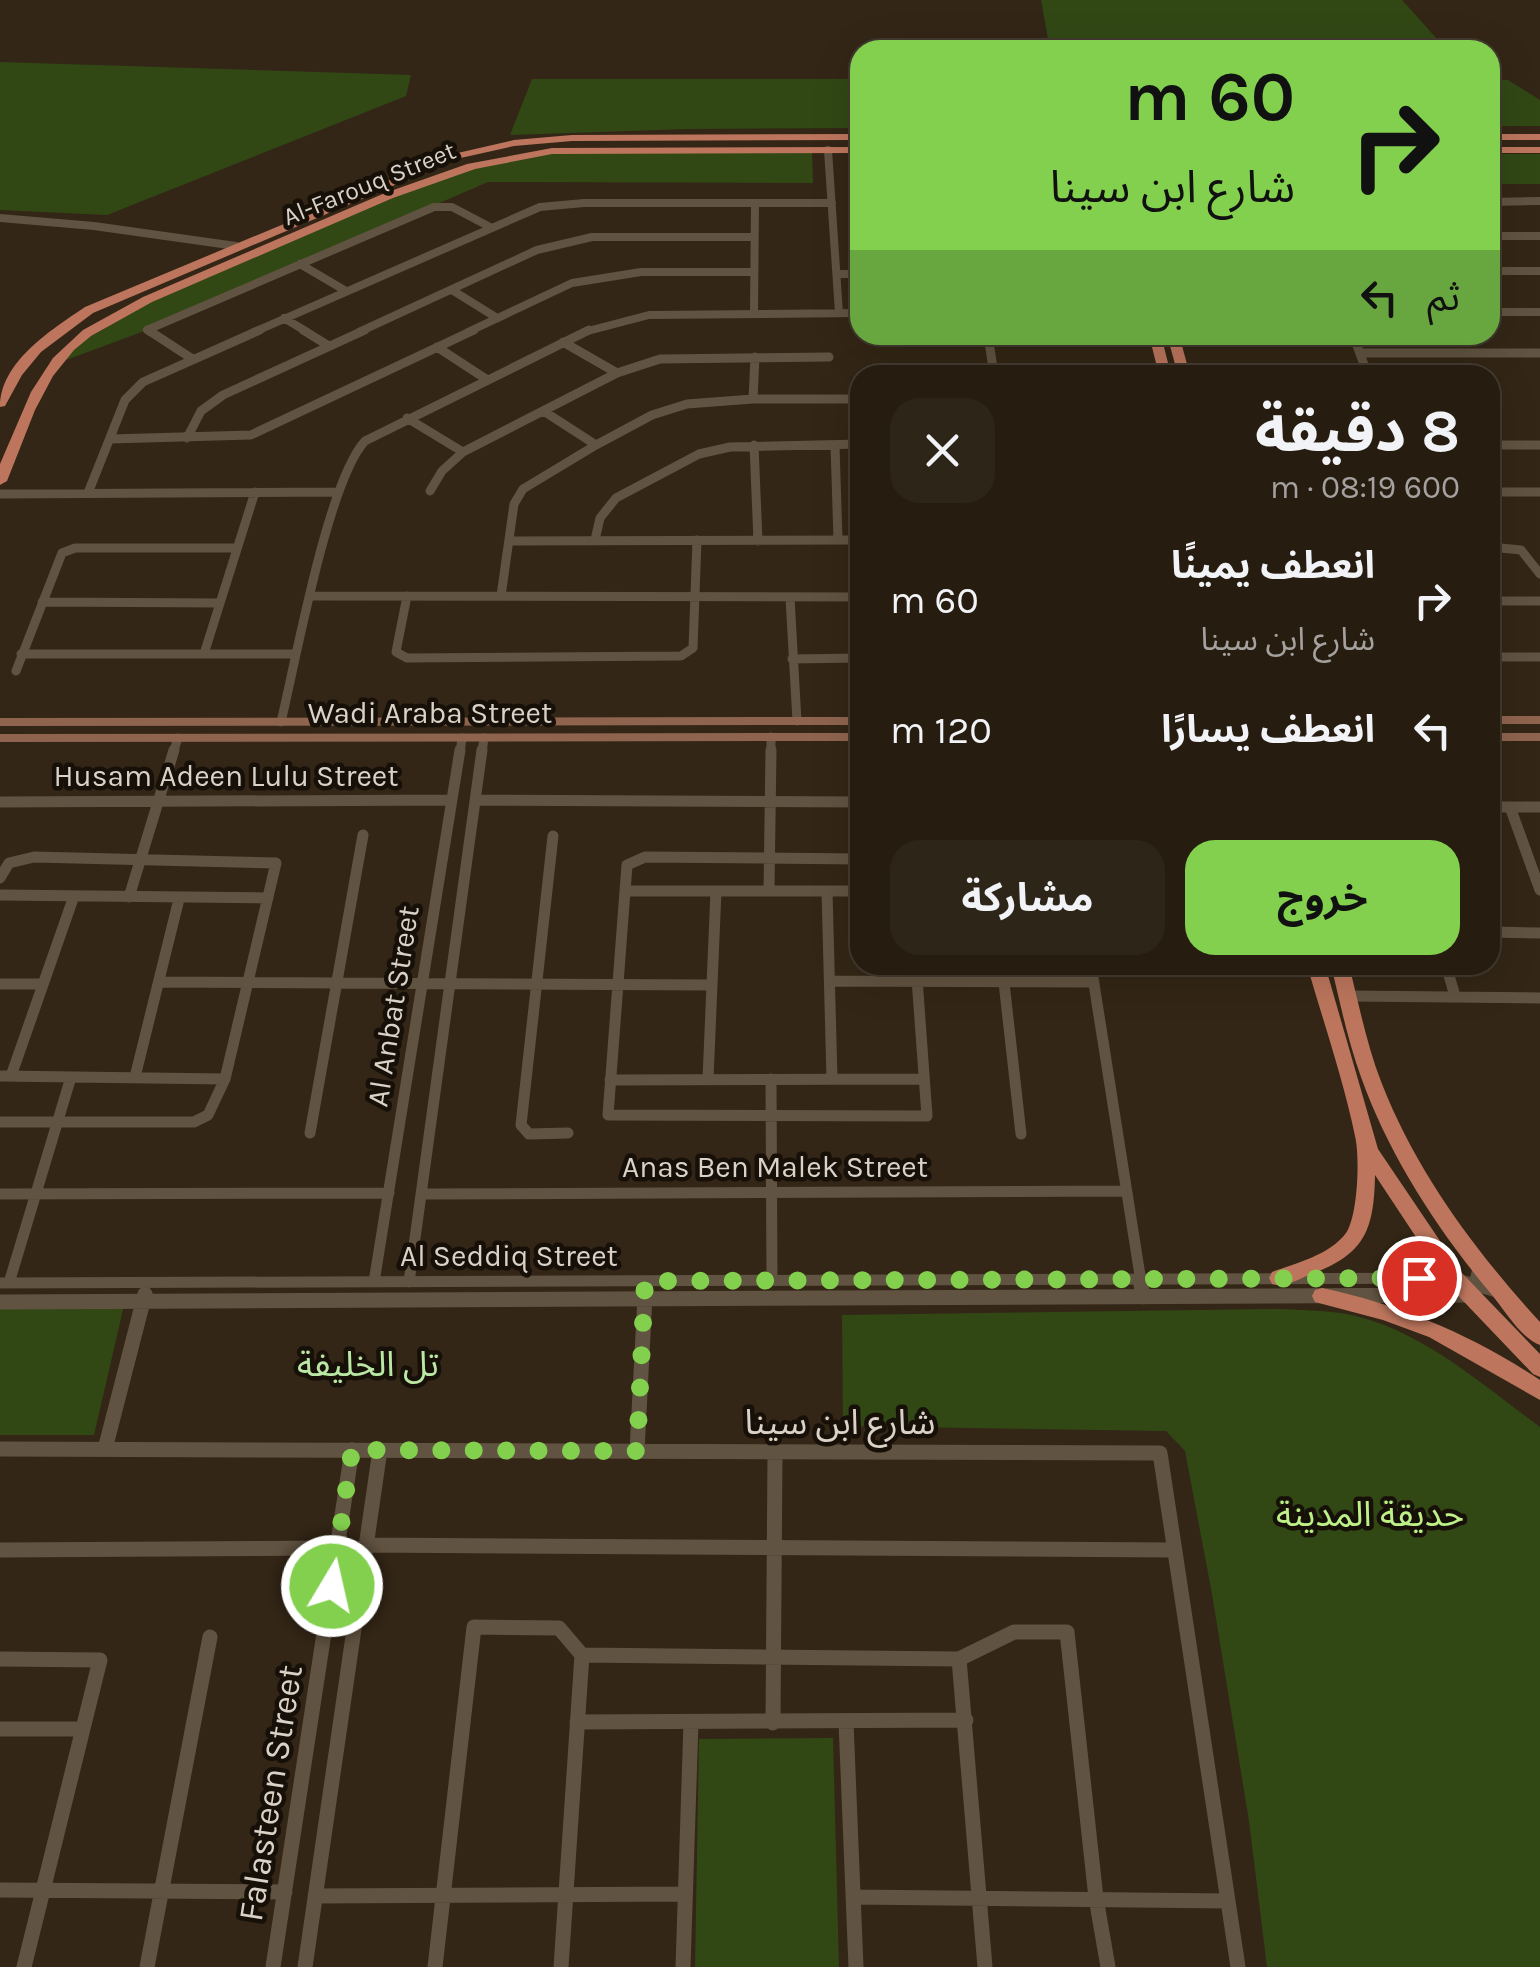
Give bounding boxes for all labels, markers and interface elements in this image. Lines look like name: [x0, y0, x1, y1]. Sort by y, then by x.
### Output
text: 60 m: [1124, 56, 1295, 138]
icon: right: [1330, 80, 1460, 210]
street label: Al-Farouq Street: [279, 136, 460, 231]
text: شارع ابن سينا: [1050, 161, 1295, 213]
icon: left: [1352, 270, 1407, 325]
text: ثم: [1427, 275, 1460, 320]
text: 8 دقيقة: [1255, 396, 1460, 466]
button: close: [890, 398, 995, 503]
text: 600 m · 08:19: [1270, 469, 1460, 506]
text: انعطف يمينًا: [1171, 543, 1375, 588]
icon: right: [1405, 573, 1460, 628]
text: 60 m: [890, 578, 979, 623]
text: شارع ابن سينا: [1201, 621, 1375, 658]
street label: Wadi Araba Street: [308, 695, 552, 731]
icon: left: [1405, 703, 1460, 758]
text: انعطف يسارًا: [1161, 707, 1375, 752]
text: 120 m: [890, 708, 992, 753]
street label: Husam Adeen Lulu Street: [54, 758, 398, 794]
button: مشاركة: [890, 840, 1165, 955]
button: خروج: [1185, 840, 1460, 955]
street label: Al Anbat Street: [359, 903, 427, 1109]
street label: Anas Ben Malek Street: [622, 1149, 928, 1185]
pin: [1377, 1236, 1462, 1321]
street label: Al Seddiq Street: [400, 1238, 618, 1274]
icon: arrive: [1392, 1251, 1447, 1306]
district label: تل الخليفة: [297, 1344, 439, 1385]
street label: شارع ابن سينا: [745, 1402, 935, 1448]
park label: حديقة المدينة: [1276, 1494, 1464, 1535]
position arrow: [280, 1534, 384, 1638]
street label: Falasteen Street: [230, 1662, 311, 1924]

